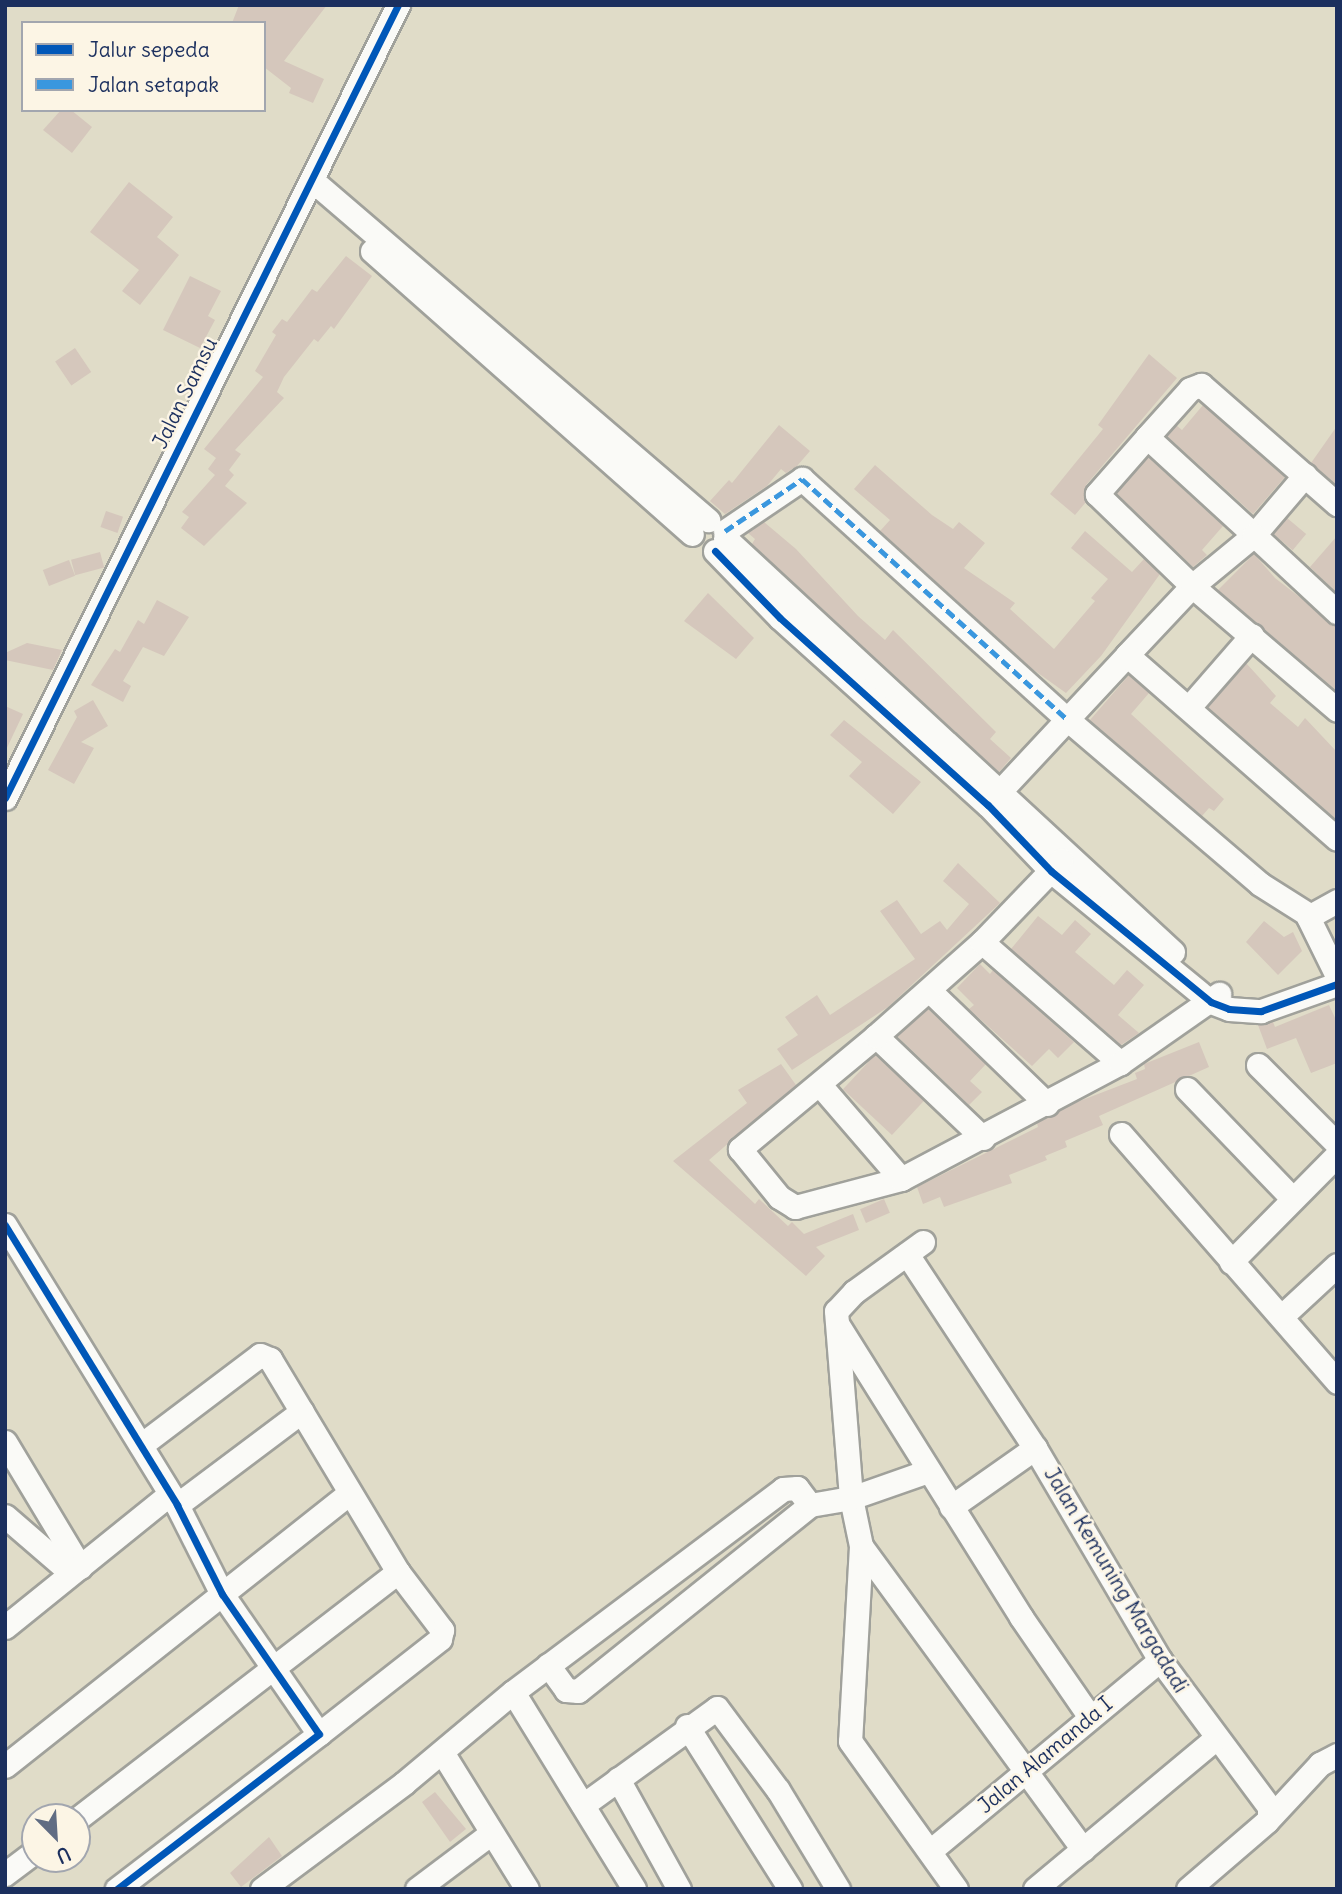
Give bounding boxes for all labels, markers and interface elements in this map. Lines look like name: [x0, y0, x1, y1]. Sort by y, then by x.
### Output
legend: [21, 21, 266, 112]
text: Jalur sepeda: [88, 36, 210, 63]
text: Jalan setapak: [88, 71, 219, 98]
street label: Jalan Samsu: [147, 333, 223, 453]
street label: Jalan Kemuning Margadadi: [1039, 1463, 1193, 1697]
street label: Jalan Alamanda I: [973, 1691, 1117, 1819]
north arrow: [21, 1803, 91, 1873]
text: U: [53, 1842, 75, 1869]

